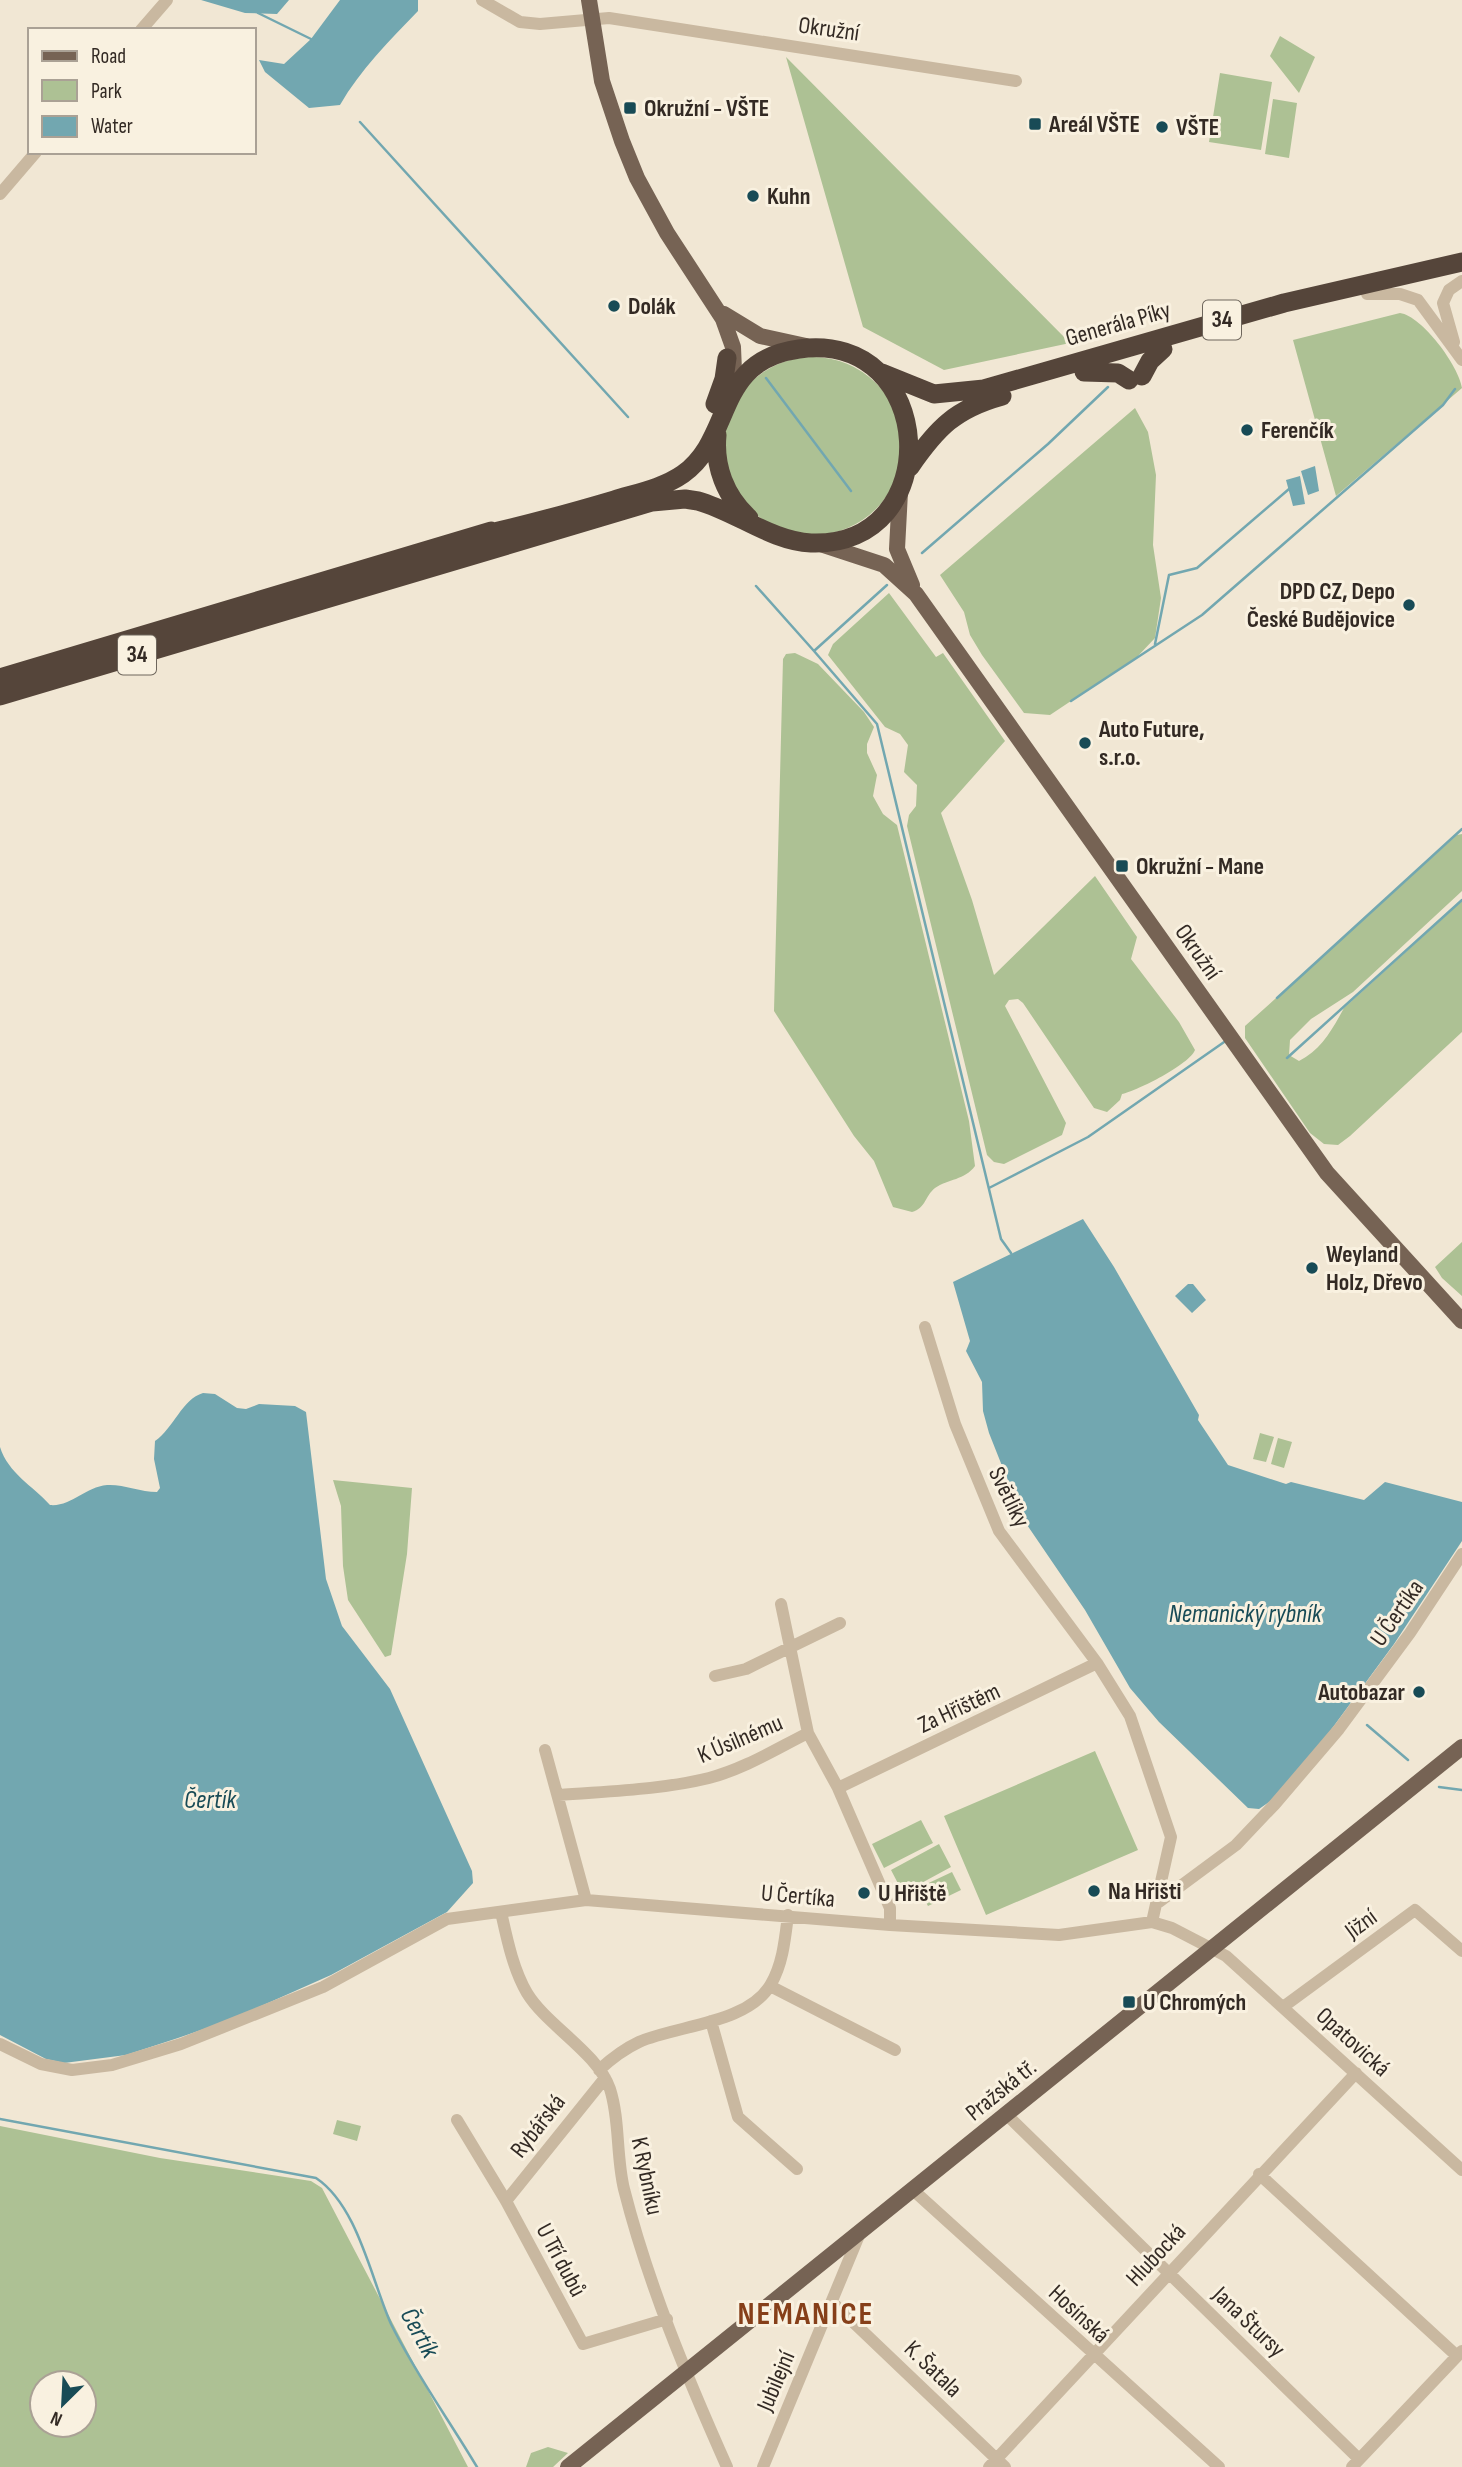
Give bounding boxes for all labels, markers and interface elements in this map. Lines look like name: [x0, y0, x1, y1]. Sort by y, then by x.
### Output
street label: Okružní: [797, 10, 862, 48]
legend: [28, 28, 256, 154]
text: Road: [91, 44, 126, 69]
text: Park: [91, 79, 122, 104]
place label: Okružní - VŠTE: [644, 94, 769, 123]
marker: Okružní - VŠTE: [622, 100, 638, 116]
place label: Areál VŠTE: [1048, 110, 1140, 139]
place label: VŠTE: [1176, 113, 1219, 142]
text: Water: [91, 114, 133, 139]
marker: Areál VŠTE: [1027, 116, 1043, 132]
marker: VŠTE: [1154, 119, 1170, 135]
place label: Kuhn: [767, 182, 810, 211]
marker: Kuhn: [745, 188, 761, 204]
place label: Dolák: [628, 292, 676, 321]
street label: Generála Píky: [1062, 295, 1174, 353]
marker: Dolák: [606, 298, 622, 314]
road number: 34: [1203, 300, 1241, 340]
place label: Ferenčík: [1261, 416, 1334, 445]
marker: Ferenčík: [1239, 422, 1255, 438]
place label: DPD CZ, Depo České Budějovice: [1247, 577, 1395, 634]
marker: DPD CZ, Depo České Budějovice: [1401, 597, 1417, 613]
road number: 34: [118, 636, 156, 674]
place label: Auto Future, s.r.o.: [1098, 715, 1205, 772]
marker: Auto Future, s.r.o.: [1077, 735, 1093, 751]
place label: Okružní - Mane: [1136, 852, 1264, 881]
marker: Okružní - Mane: [1114, 858, 1130, 874]
street label: Okružní: [1169, 919, 1228, 986]
place label: Weyland Holz, Dřevo: [1326, 1240, 1423, 1297]
marker: Weyland Holz, Dřevo: [1304, 1260, 1320, 1276]
street label: Světlíky: [982, 1462, 1036, 1532]
street label: U Čertíka: [1364, 1574, 1430, 1652]
water label: Nemanický rybník: [1169, 1599, 1323, 1630]
street label: Za Hřištěm: [913, 1676, 1005, 1740]
place label: Autobazar: [1317, 1678, 1406, 1707]
marker: Autobazar: [1411, 1684, 1427, 1700]
street label: K Úsilnému: [693, 1708, 787, 1770]
water label: Čertík: [184, 1785, 237, 1816]
place label: Na Hřišti: [1108, 1877, 1182, 1906]
street label: U Čertíka: [760, 1878, 836, 1914]
place label: U Hřiště: [878, 1879, 947, 1908]
marker: Na Hřišti: [1086, 1883, 1102, 1899]
marker: U Hřiště: [856, 1885, 872, 1901]
street label: Jižní: [1338, 1902, 1383, 1946]
place label: U Chromých: [1143, 1988, 1246, 2017]
marker: U Chromých: [1121, 1994, 1137, 2010]
street label: Opatovická: [1310, 2001, 1396, 2083]
street label: Pražská tř.: [960, 2053, 1042, 2127]
street label: Rybářská: [504, 2088, 572, 2164]
street label: K Rybníku: [625, 2135, 669, 2217]
street label: U Tří dubů: [530, 2218, 592, 2302]
street label: Hlubocká: [1120, 2218, 1192, 2292]
street label: Hosínská: [1043, 2279, 1115, 2349]
street label: Jana Štursy: [1206, 2280, 1291, 2364]
district label: NEMANICE: [738, 2295, 874, 2334]
water label: Čertík: [393, 2303, 446, 2364]
street label: K. Šatala: [898, 2335, 968, 2403]
street label: Jubilejní: [750, 2346, 802, 2416]
north arrow: [28, 2369, 98, 2439]
text: N: [47, 2406, 66, 2431]

